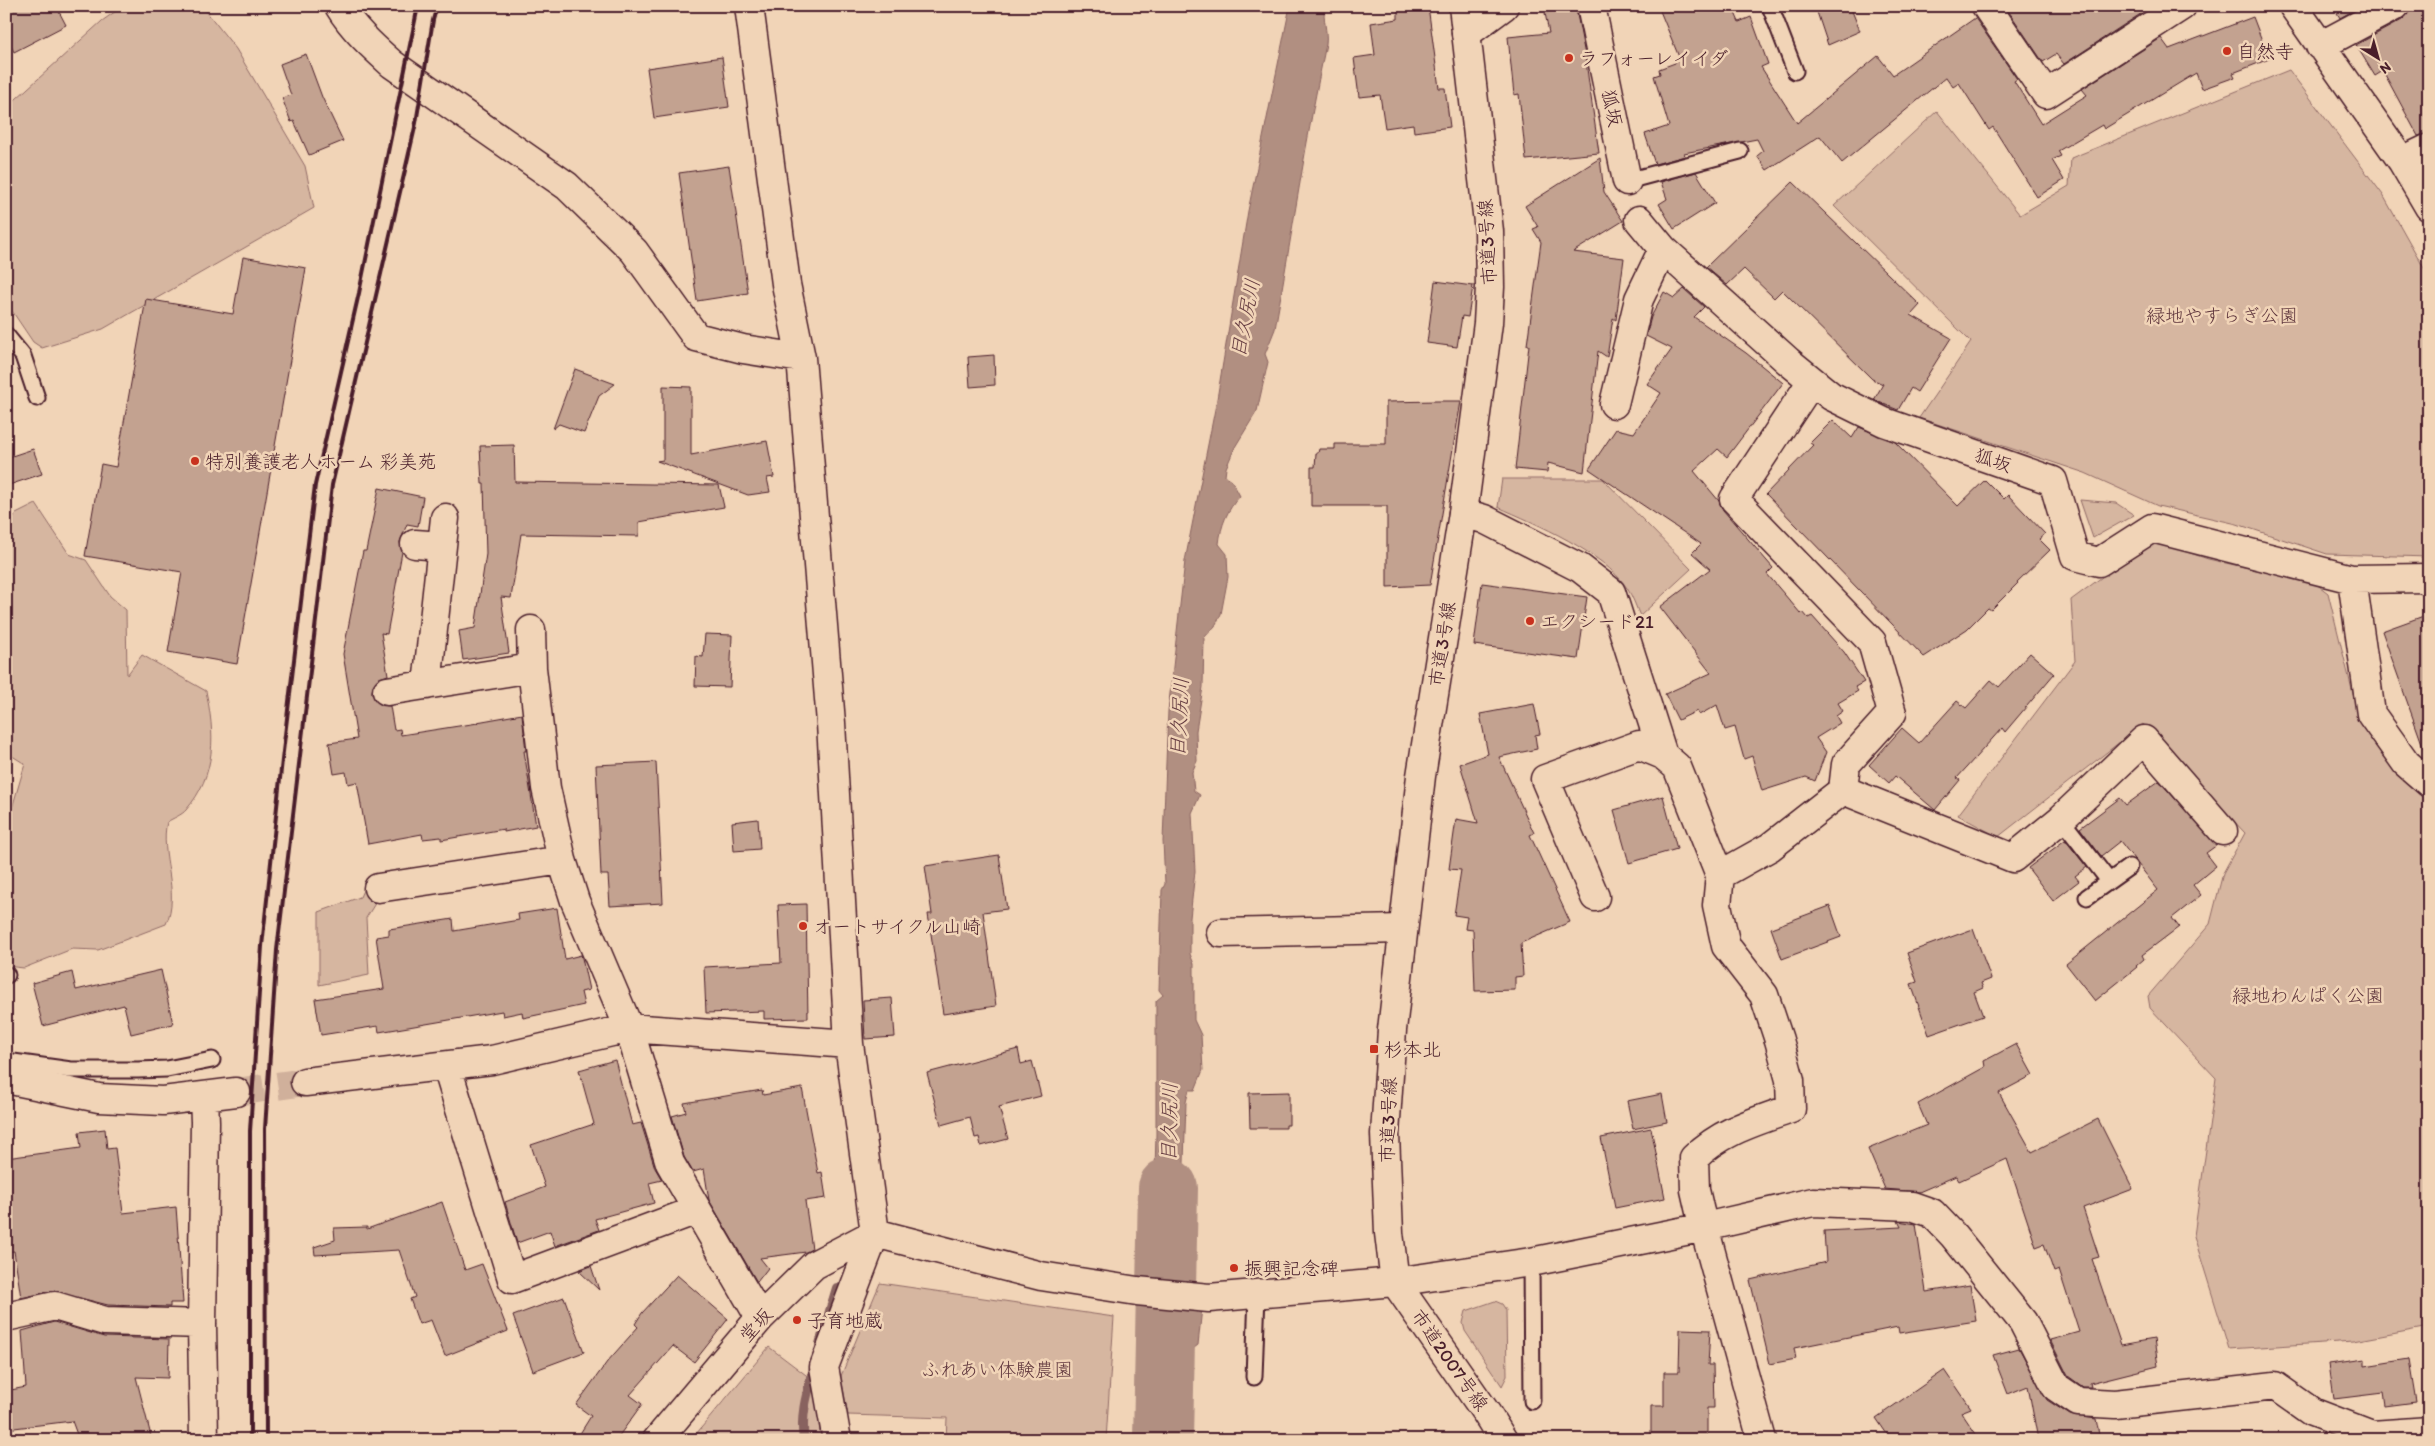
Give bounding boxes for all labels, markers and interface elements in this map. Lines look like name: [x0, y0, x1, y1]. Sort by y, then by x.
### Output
north arrow: [2352, 32, 2402, 82]
place label: 自然寺: [2237, 40, 2294, 63]
marker: 自然寺: [2221, 45, 2233, 57]
place label: ラフォーレイイダ: [1579, 47, 1728, 70]
marker: ラフォーレイイダ: [1563, 52, 1575, 64]
text: N: [2377, 58, 2394, 78]
street label: 狐坂: [1597, 87, 1627, 129]
street label: 市道3号線: [1473, 198, 1501, 286]
water label: 目久尻川: [1226, 276, 1264, 360]
park label: 緑地やすらぎ公園: [2146, 304, 2298, 327]
street label: 狐坂: [1971, 443, 2015, 477]
place label: 特別養護老人ホーム 彩美苑: [205, 450, 437, 473]
marker: 特別養護老人ホーム 彩美苑: [189, 455, 201, 467]
street label: 市道3号線: [1424, 600, 1460, 688]
place label: エクシード21: [1540, 610, 1654, 633]
marker: エクシード21: [1524, 615, 1536, 627]
water label: 目久尻川: [1165, 676, 1193, 758]
place label: オートサイクル山崎: [813, 915, 981, 938]
marker: オートサイクル山崎: [797, 920, 809, 932]
park label: 緑地わんぱく公園: [2232, 984, 2384, 1007]
place label: 杉本北: [1384, 1038, 1441, 1061]
marker: 杉本北: [1368, 1043, 1380, 1055]
street label: 市道3号線: [1375, 1076, 1401, 1164]
water label: 目久尻川: [1156, 1082, 1182, 1162]
place label: 振興記念碑: [1244, 1257, 1339, 1280]
marker: 振興記念碑: [1228, 1262, 1240, 1274]
street label: 堂坂: [735, 1303, 777, 1347]
street label: 市道2007号線: [1407, 1305, 1493, 1415]
place label: 子育地蔵: [807, 1309, 883, 1332]
marker: 子育地蔵: [791, 1314, 803, 1326]
park label: ふれあい体験農園: [921, 1358, 1073, 1381]

